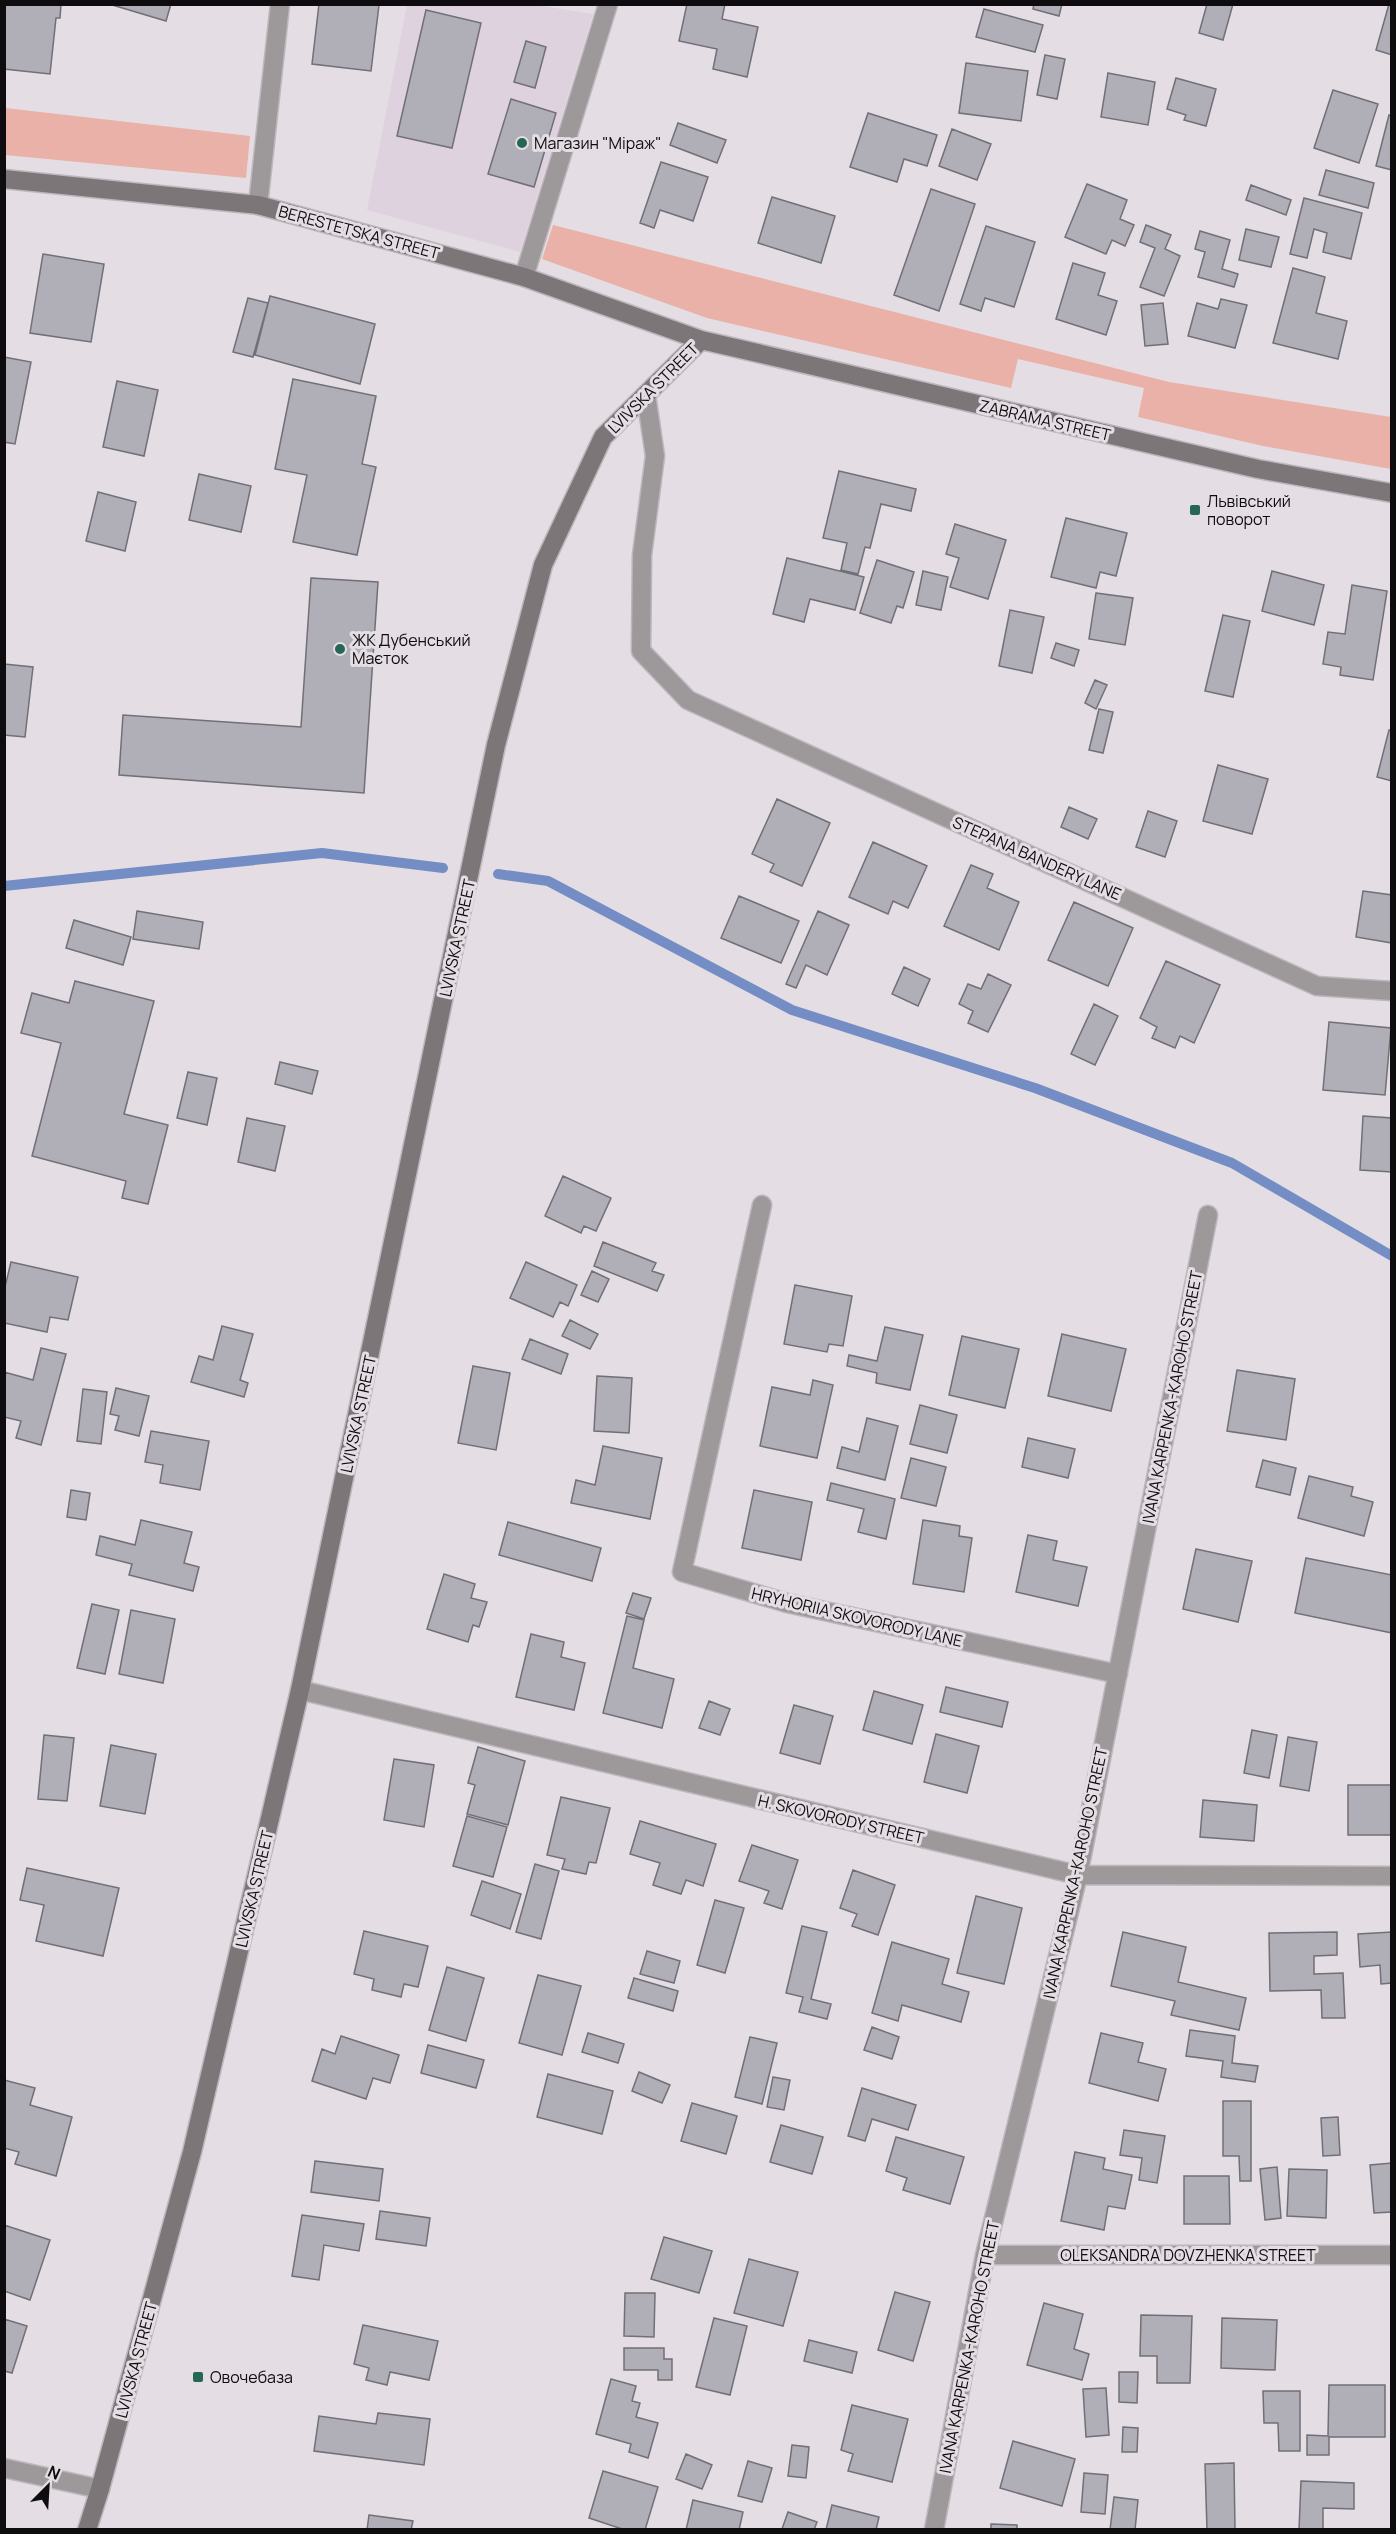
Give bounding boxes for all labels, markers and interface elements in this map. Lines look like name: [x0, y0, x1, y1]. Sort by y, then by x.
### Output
place label: Магазин "Міраж": [534, 132, 661, 154]
marker: Магазин "Міраж": [515, 136, 529, 150]
street label: BERESTETSKA STREET: [276, 200, 442, 264]
street label: LVIVSKA STREET: [603, 338, 703, 438]
street label: ZABRAMA STREET: [977, 394, 1113, 446]
place label: Львівський поворот: [1207, 490, 1291, 530]
marker: Львівський поворот: [1188, 503, 1202, 517]
place label: ЖК Дубенський Маєток: [352, 629, 471, 669]
marker: ЖК Дубенський Маєток: [333, 642, 347, 656]
street label: STEPANA BANDERY LANE: [949, 811, 1125, 905]
street label: LVIVSKA STREET: [434, 877, 480, 999]
street label: IVANA KARPENKA-KAROHO STREET: [1137, 1268, 1207, 1525]
street label: LVIVSKA STREET: [335, 1353, 381, 1475]
street label: HRYHORIIA SKOVORODY LANE: [749, 1582, 965, 1652]
street label: IVANA KARPENKA-KAROHO STREET: [1038, 1745, 1113, 2001]
street label: H. SKOVORODY STREET: [756, 1789, 927, 1849]
street label: LVIVSKA STREET: [230, 1828, 278, 1950]
street label: IVANA KARPENKA-KAROHO STREET: [934, 2218, 1004, 2475]
street label: OLEKSANDRA DOVZHENKA STREET: [1060, 2244, 1316, 2266]
street label: LVIVSKA STREET: [110, 2299, 162, 2421]
place label: Овочебаза: [210, 2366, 293, 2388]
marker: Овочебаза: [191, 2370, 205, 2384]
north arrow: [18, 2456, 78, 2516]
text: N: [44, 2460, 64, 2485]

